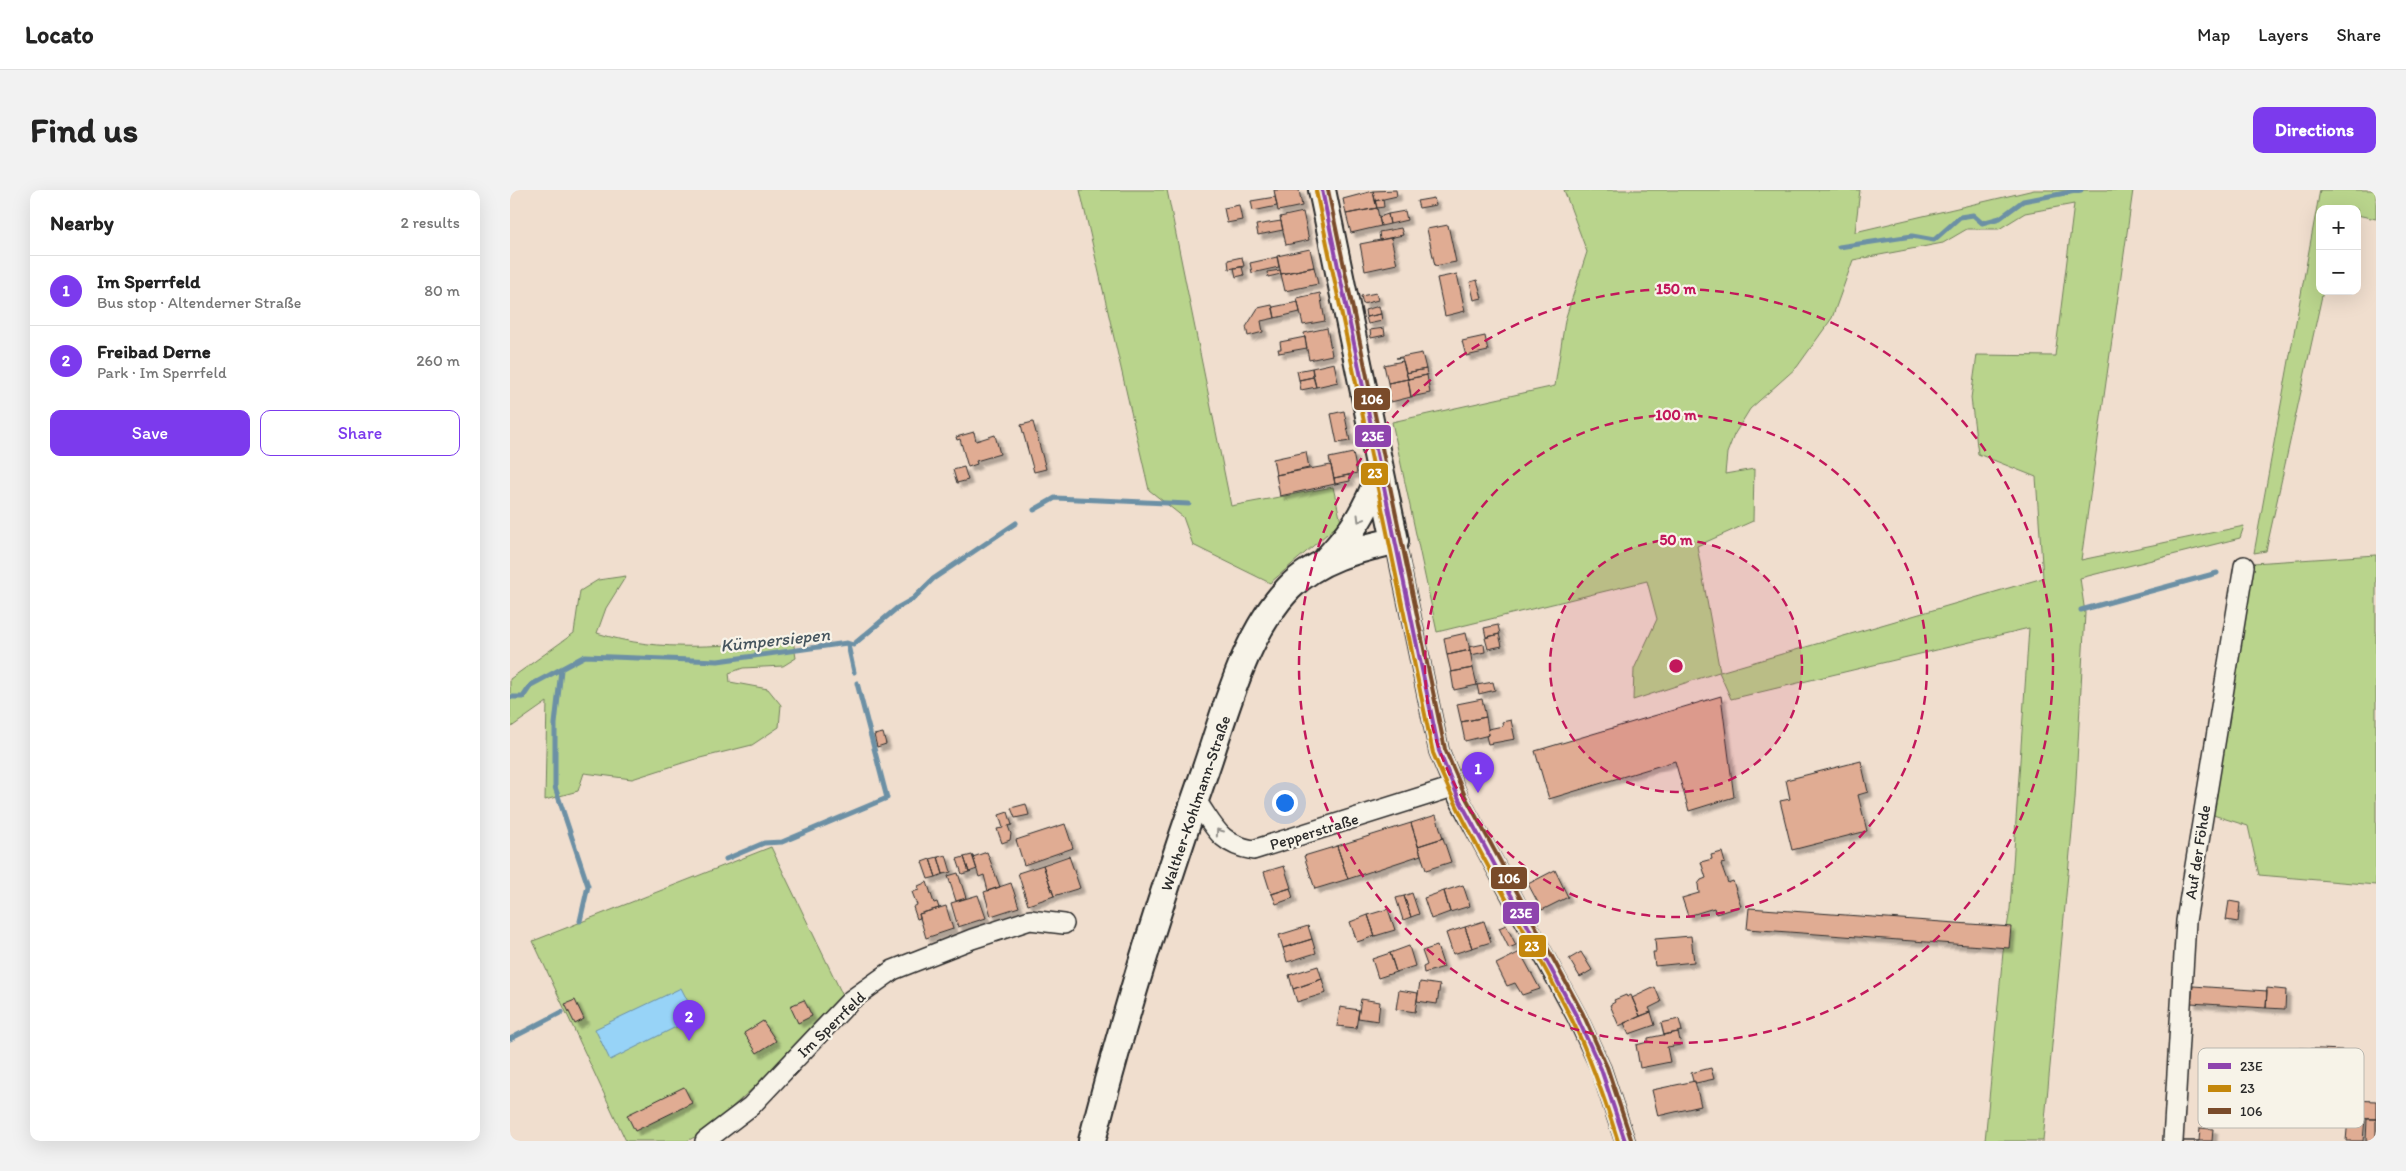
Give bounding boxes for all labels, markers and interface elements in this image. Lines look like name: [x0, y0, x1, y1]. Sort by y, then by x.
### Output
text: Locato: [25, 20, 94, 49]
text: Map: [2197, 24, 2230, 46]
text: Layers: [2258, 24, 2308, 46]
text: Share: [2336, 24, 2381, 46]
button: Directions: [2253, 107, 2376, 153]
text: Find us: [30, 109, 138, 151]
map controls: [2316, 205, 2361, 295]
button: +: [2316, 205, 2361, 250]
text: Nearby: [50, 210, 114, 235]
text: 2 results: [400, 213, 460, 232]
button: −: [2316, 250, 2361, 295]
text: Im Sperrfeld: [97, 270, 201, 293]
text: 150 m: [1656, 280, 1696, 298]
text: 1: [62, 281, 70, 300]
text: 80 m: [424, 281, 460, 300]
text: Bus stop · Altenderner Straße: [97, 293, 301, 312]
text: Freibad Derne: [97, 340, 211, 363]
text: 2: [62, 351, 70, 370]
text: 260 m: [416, 351, 460, 370]
text: Park · Im Sperrfeld: [97, 363, 227, 382]
line badge: 106: [1353, 387, 1391, 411]
text: 106: [1361, 391, 1384, 408]
text: 100 m: [1655, 406, 1697, 424]
button: Save: [50, 410, 250, 456]
button: Share: [260, 410, 460, 456]
line badge: 23E: [1354, 424, 1392, 448]
text: 23E: [1362, 428, 1385, 445]
line badge: 23: [1360, 462, 1389, 486]
text: 23: [1368, 465, 1383, 482]
one-way arrow: [1357, 513, 1367, 522]
text: 50 m: [1659, 531, 1693, 549]
water label: Kümpersiepen: [719, 623, 832, 657]
centre of rings: [1667, 657, 1685, 675]
street label: Walther-Kohlmann-Straße: [1156, 713, 1234, 893]
pin: 1: [1462, 752, 1494, 793]
your location: [1272, 790, 1298, 816]
street label: Auf der Föhde: [2181, 804, 2214, 901]
street label: Pepperstraße: [1267, 809, 1361, 854]
one-way arrow: [1216, 828, 1225, 838]
line badge: 106: [1490, 866, 1528, 890]
text: 106: [1498, 870, 1521, 887]
line badge: 23E: [1502, 901, 1540, 925]
text: 23E: [1510, 905, 1533, 922]
line badge: 23: [1518, 934, 1547, 958]
text: 23: [1525, 938, 1540, 955]
street label: Im Sperrfeld: [793, 987, 869, 1061]
pin: 2: [673, 1000, 705, 1041]
legend: [2198, 1048, 2364, 1128]
text: 23E: [2240, 1058, 2263, 1075]
text: 23: [2240, 1080, 2255, 1097]
text: 106: [2240, 1103, 2263, 1120]

